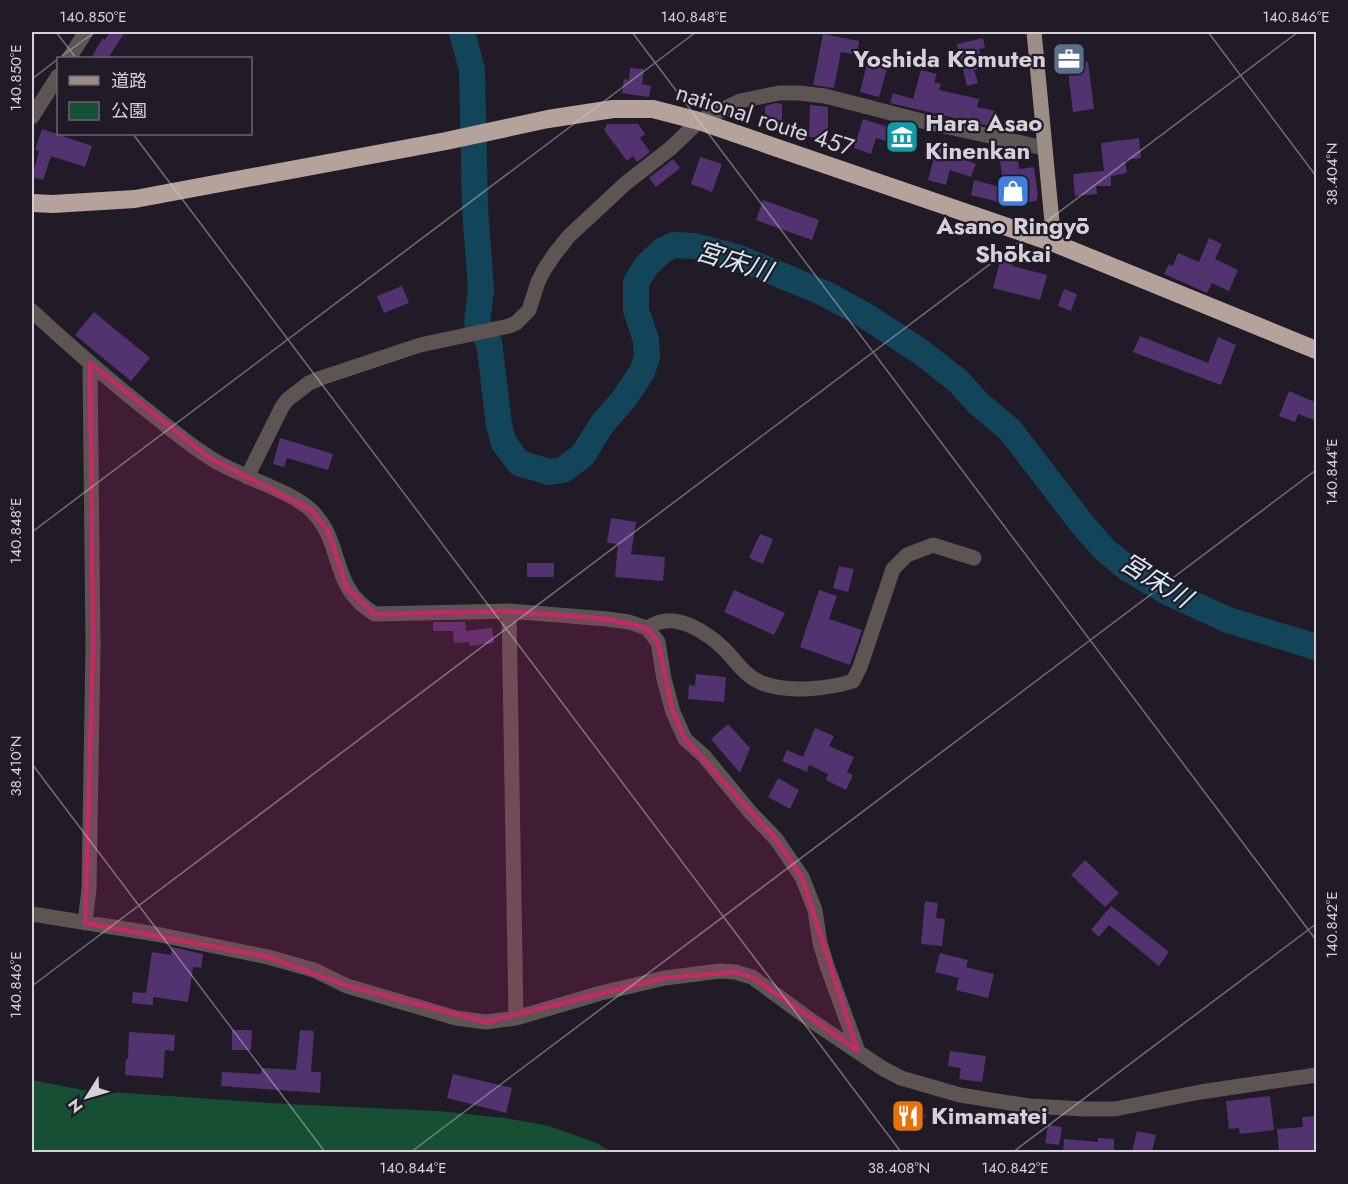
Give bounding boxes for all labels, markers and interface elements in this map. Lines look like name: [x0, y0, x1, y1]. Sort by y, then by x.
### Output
text: 140.850°E: [59, 6, 127, 28]
text: 140.848°E: [661, 6, 727, 28]
text: 140.846°E: [1263, 6, 1330, 28]
place label: Yoshida Kōmuten: [852, 41, 1046, 76]
office icon: Yoshida Kōmuten: [1051, 41, 1087, 77]
text: 140.850°E: [5, 44, 27, 112]
legend: [57, 57, 252, 135]
text: 道路: [111, 68, 147, 94]
street label: national route 457: [672, 74, 859, 165]
text: 公園: [111, 98, 147, 124]
place label: Hara Asao Kinenkan: [925, 105, 1042, 168]
museum icon: Hara Asao Kinenkan: [884, 119, 920, 155]
text: 38.404°N: [1321, 143, 1343, 205]
shop icon: Asano Ringyō Shōkai: [995, 173, 1031, 209]
place label: Asano Ringyō Shōkai: [935, 208, 1090, 271]
water label: 宮床川: [691, 231, 780, 291]
text: 140.844°E: [1321, 438, 1343, 506]
text: 140.848°E: [5, 498, 27, 564]
water label: 宮床川: [1113, 543, 1202, 618]
text: 38.410°N: [5, 736, 27, 796]
text: 140.842°E: [1321, 892, 1343, 958]
text: 140.846°E: [5, 952, 27, 1019]
north arrow: [57, 1067, 117, 1127]
text: N: [62, 1094, 88, 1118]
restaurant icon: Kimamatei: [890, 1098, 926, 1134]
place label: Kimamatei: [931, 1098, 1048, 1133]
text: 140.844°E: [379, 1157, 447, 1179]
text: 38.408°N: [868, 1157, 930, 1179]
text: 140.842°E: [982, 1157, 1048, 1179]

